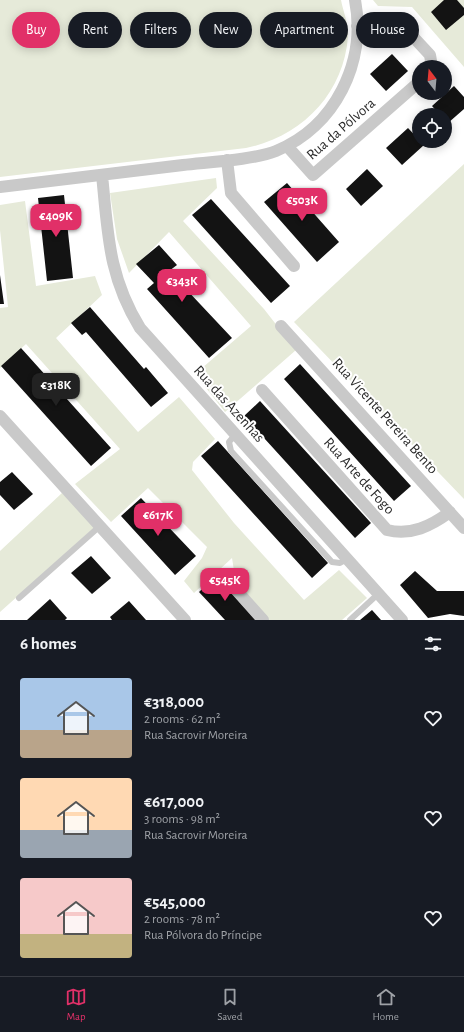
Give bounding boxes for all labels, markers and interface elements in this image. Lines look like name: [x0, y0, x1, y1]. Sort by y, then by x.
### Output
chip: Buy: [12, 12, 60, 48]
chip: Rent: [68, 12, 122, 48]
chip: Filters: [130, 12, 191, 48]
chip: New: [199, 12, 252, 48]
chip: Apartment: [260, 12, 348, 48]
chip: House: [356, 12, 419, 48]
north arrow: [412, 60, 452, 100]
map controls: [412, 60, 452, 148]
street label: Rua da Pólvora: [304, 95, 378, 163]
button: locate: [412, 108, 452, 148]
pin: €503K: [274, 188, 330, 222]
text: €503K: [286, 194, 318, 207]
pin: €409K: [28, 204, 84, 238]
text: €409K: [39, 210, 73, 223]
pin: €343K: [154, 269, 210, 303]
text: €343K: [166, 275, 198, 288]
street label: Rua Vicente Pereira Bento: [329, 355, 441, 477]
street label: Rua das Azenhas: [191, 363, 267, 445]
pin: €318K: [28, 373, 84, 407]
text: €318K: [41, 379, 71, 392]
street label: Rua Arte de Fogo: [321, 435, 397, 517]
pin: €617K: [130, 503, 186, 537]
text: €617K: [143, 509, 173, 522]
pin: €545K: [197, 568, 253, 602]
text: €545K: [209, 574, 241, 587]
icon: filters: [422, 633, 444, 655]
text: 6 homes: [20, 635, 76, 652]
text: €318,000: [144, 693, 204, 710]
icon: home: [52, 694, 100, 742]
icon: heart: [422, 707, 444, 729]
text: 2 rooms · 62 m²: [144, 713, 220, 726]
text: Rua Sacrovir Moreira: [144, 729, 248, 742]
text: €617,000: [144, 793, 204, 810]
icon: home: [52, 794, 100, 842]
icon: heart: [422, 807, 444, 829]
text: 3 rooms · 98 m²: [144, 813, 220, 826]
text: Rua Sacrovir Moreira: [144, 829, 248, 842]
text: €545,000: [144, 893, 206, 910]
icon: home: [52, 894, 100, 942]
icon: heart: [422, 907, 444, 929]
text: 2 rooms · 78 m²: [144, 913, 220, 926]
text: Rua Pólvora do Príncipe: [144, 929, 262, 942]
tab: Map: [65, 986, 87, 1023]
tab: Saved: [217, 986, 242, 1023]
tab: Home: [372, 986, 399, 1023]

